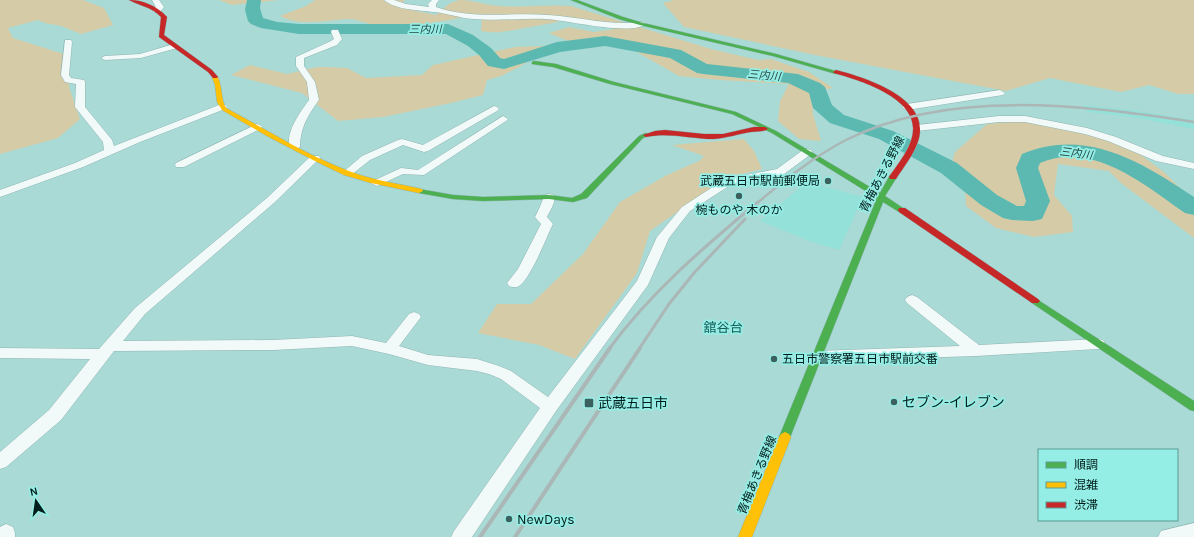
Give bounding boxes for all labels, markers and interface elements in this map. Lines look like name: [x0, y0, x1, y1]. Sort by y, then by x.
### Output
water label: 三内川: [409, 23, 442, 36]
water label: 三内川: [747, 68, 782, 83]
street label: 青梅あきる野線: [857, 134, 907, 214]
water label: 三内川: [1059, 145, 1094, 162]
place label: 武蔵五日市駅前郵便局: [700, 174, 820, 188]
marker: 武蔵五日市駅前郵便局: [823, 176, 833, 186]
marker: 椀ものや 木のか: [734, 191, 744, 201]
place label: 椀ものや 木のか: [696, 203, 782, 217]
district label: 舘谷台: [703, 320, 743, 335]
place label: 五日市警察署五日市駅前交番: [782, 352, 938, 366]
marker: 五日市警察署五日市駅前交番: [769, 354, 779, 364]
place label: セブン-イレブン: [902, 394, 1005, 411]
place label: 武蔵五日市: [598, 395, 668, 412]
marker: 武蔵五日市: [583, 397, 595, 409]
marker: セブン-イレブン: [889, 397, 899, 407]
street label: 青梅あきる野線: [735, 434, 779, 516]
legend: [1038, 449, 1178, 521]
text: 順調: [1074, 458, 1098, 472]
text: 混雑: [1074, 478, 1098, 492]
north arrow: [16, 481, 56, 521]
text: N: [29, 485, 39, 499]
text: 渋滞: [1074, 498, 1098, 512]
place label: NewDays: [517, 511, 575, 528]
marker: NewDays: [504, 514, 514, 524]

